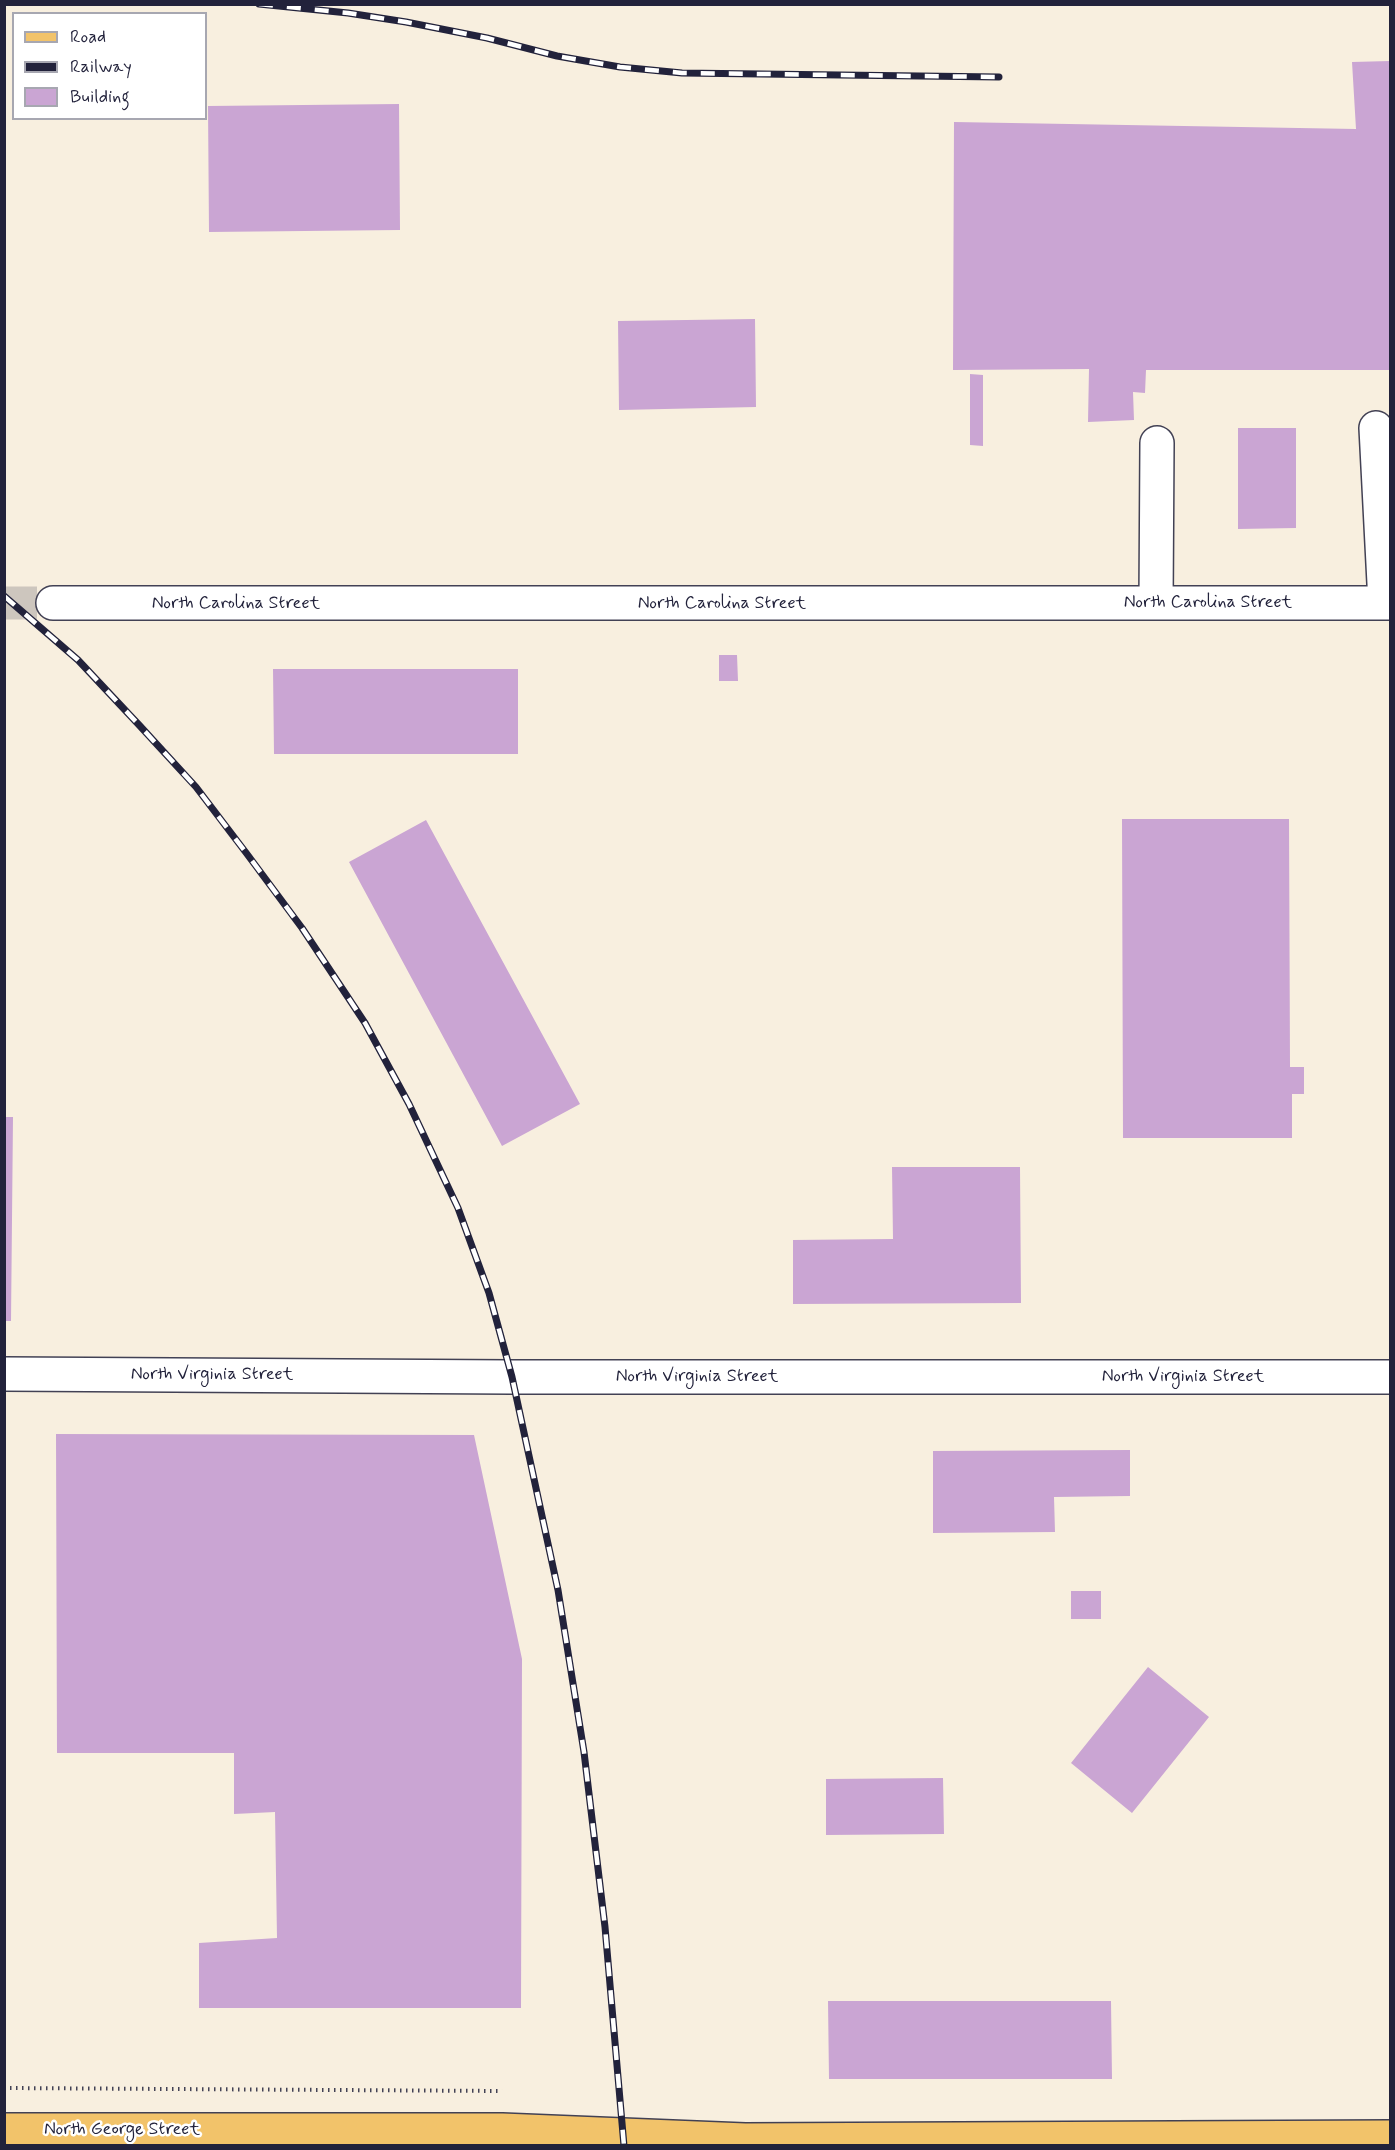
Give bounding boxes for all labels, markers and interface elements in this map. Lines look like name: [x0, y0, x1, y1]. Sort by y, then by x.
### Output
legend: [12, 12, 207, 120]
text: Road: [70, 25, 106, 49]
text: Railway: [70, 55, 132, 79]
text: Building: [70, 85, 130, 109]
street label: North Carolina Street: [1124, 592, 1292, 614]
street label: North Carolina Street: [152, 593, 320, 615]
street label: North Carolina Street: [638, 593, 806, 615]
street label: North Virginia Street: [131, 1364, 293, 1386]
street label: North Virginia Street: [616, 1366, 778, 1388]
street label: North Virginia Street: [1102, 1366, 1264, 1388]
street label: North George Street: [44, 2119, 200, 2141]

